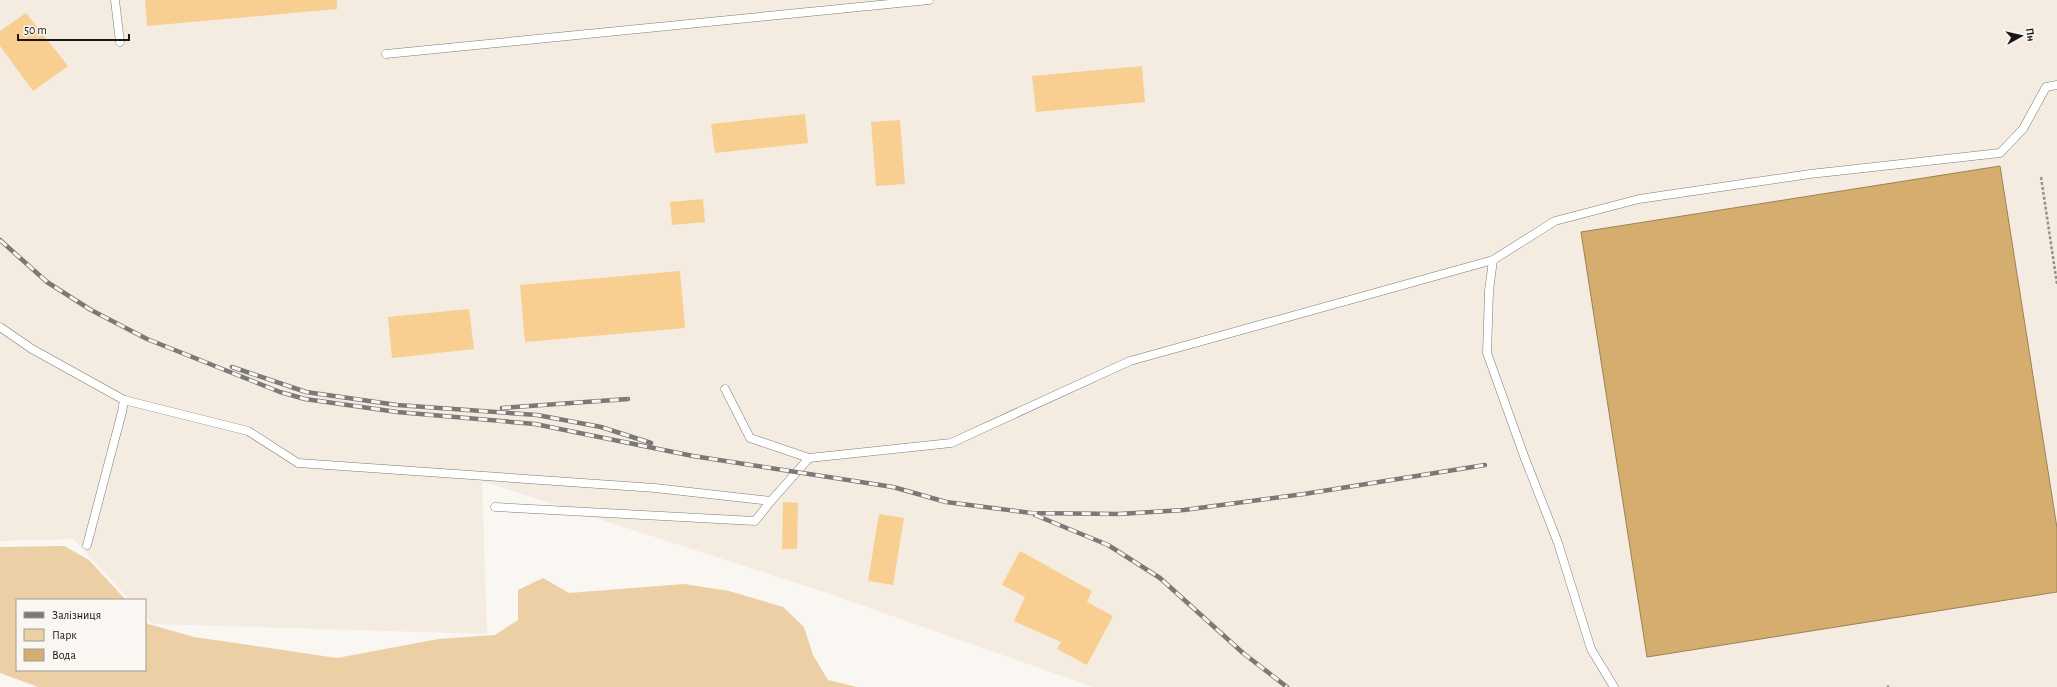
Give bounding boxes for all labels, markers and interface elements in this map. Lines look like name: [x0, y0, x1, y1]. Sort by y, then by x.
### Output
scale bar: [18, 16, 129, 42]
north arrow: [2001, 16, 2041, 56]
text: 50 m: [24, 24, 47, 36]
text: Пн: [2024, 27, 2037, 42]
legend: [16, 599, 146, 671]
text: Залізниця: [52, 609, 101, 621]
text: Парк: [52, 629, 77, 641]
text: Вода: [52, 649, 76, 661]

